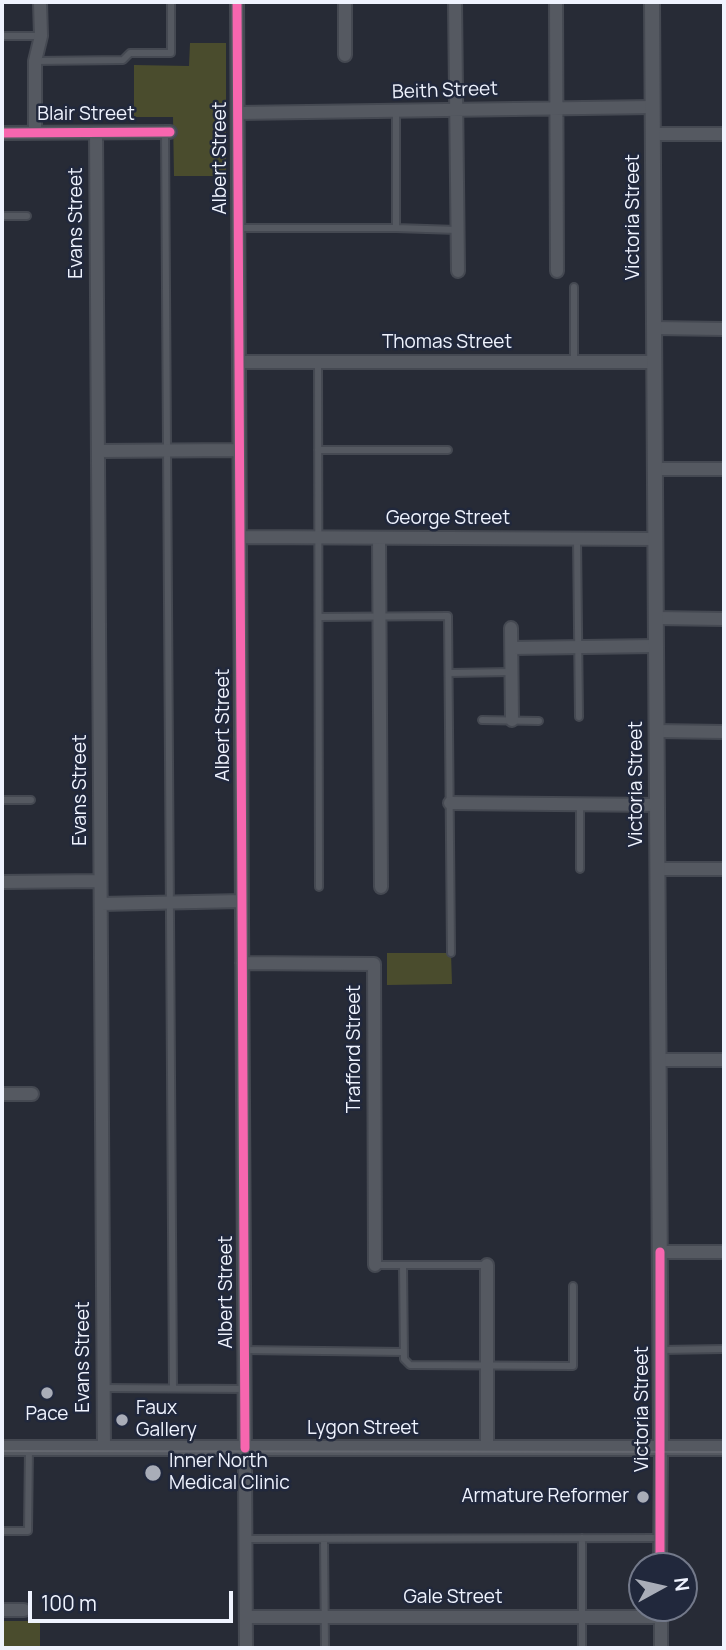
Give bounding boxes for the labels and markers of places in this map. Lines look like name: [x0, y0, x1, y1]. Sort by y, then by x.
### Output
marker: Pace: [39, 1385, 55, 1401]
place label: Faux Gallery: [136, 1398, 197, 1442]
place label: Pace: [26, 1404, 68, 1426]
marker: Faux Gallery: [114, 1412, 130, 1428]
place label: Inner North Medical Clinic: [169, 1451, 290, 1495]
marker: Inner North Medical Clinic: [143, 1463, 163, 1483]
place label: Armature Reformer: [461, 1486, 629, 1508]
marker: Armature Reformer: [635, 1489, 651, 1505]

